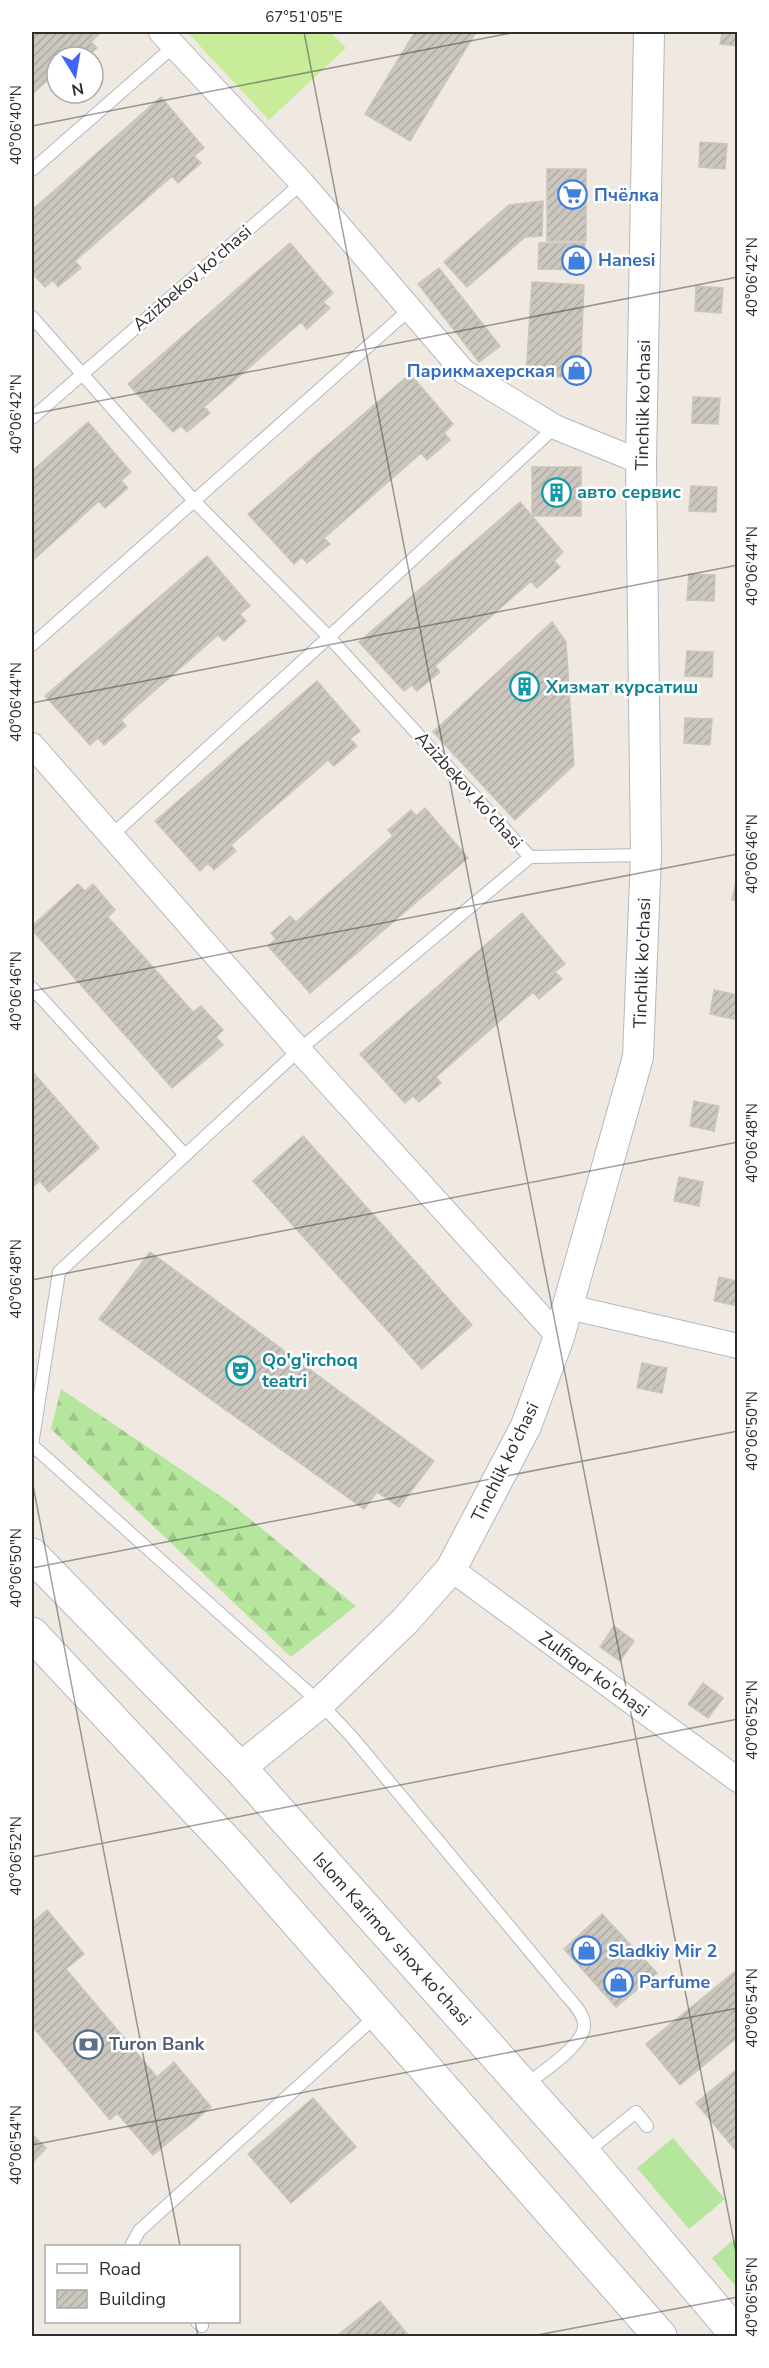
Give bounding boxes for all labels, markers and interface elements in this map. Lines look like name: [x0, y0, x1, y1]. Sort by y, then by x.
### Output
text: 67°51'05"E: [265, 7, 343, 27]
north arrow: [45, 45, 105, 105]
text: N: [70, 77, 86, 101]
text: 40°06'40"N: [6, 85, 26, 165]
supermarket icon: Пчёлка: [557, 179, 589, 211]
place label: Пчёлка: [594, 183, 659, 207]
street label: Azizbekov ko'chasi: [127, 220, 257, 336]
text: 40°06'42"N: [742, 237, 762, 317]
shop icon: Hanesi: [561, 244, 593, 276]
place label: Hanesi: [598, 248, 655, 272]
street label: Tinchlik ko'chasi: [630, 339, 656, 471]
shop icon: Парикмахерская: [560, 355, 592, 387]
place label: Парикмахерская: [407, 359, 555, 383]
text: 40°06'42"N: [6, 374, 26, 454]
building icon: авто сервис: [540, 476, 572, 508]
place label: авто сервис: [577, 480, 681, 504]
text: 40°06'44"N: [742, 526, 762, 606]
text: 40°06'44"N: [6, 662, 26, 742]
building icon: Хизмат курсатиш: [509, 671, 541, 703]
place label: Хизмат курсатиш: [545, 675, 698, 699]
street label: Azizbekov ko'chasi: [410, 726, 528, 854]
text: 40°06'46"N: [742, 814, 762, 894]
street label: Tinchlik ko'chasi: [628, 897, 656, 1029]
text: 40°06'46"N: [6, 951, 26, 1031]
text: 40°06'48"N: [742, 1103, 762, 1183]
text: 40°06'48"N: [6, 1239, 26, 1319]
place label: Qo'g'irchoq teatri: [262, 1348, 358, 1393]
theatre icon: Qo'g'irchoq teatri: [225, 1354, 257, 1386]
text: 40°06'50"N: [742, 1391, 762, 1471]
street label: Tinchlik ko'chasi: [466, 1398, 544, 1526]
text: 40°06'50"N: [6, 1528, 26, 1608]
street label: Zulfiqor ko'chasi: [534, 1626, 654, 1722]
text: 40°06'52"N: [742, 1680, 762, 1760]
text: 40°06'52"N: [6, 1816, 26, 1896]
street label: Islom Karimov shox ko'chasi: [308, 1847, 476, 2031]
shop icon: Sladkiy Mir 2: [571, 1935, 603, 1967]
place label: Sladkiy Mir 2: [608, 1939, 717, 1963]
shop icon: Parfume: [602, 1966, 634, 1998]
text: 40°06'54"N: [742, 1968, 762, 2048]
place label: Parfume: [639, 1970, 710, 1994]
bank icon: Turon Bank: [72, 2028, 104, 2060]
place label: Turon Bank: [109, 2032, 205, 2056]
text: 40°06'54"N: [6, 2105, 26, 2185]
legend: [45, 2245, 240, 2323]
text: Road: [99, 2257, 141, 2281]
text: 40°06'56"N: [742, 2257, 762, 2337]
text: Building: [99, 2287, 166, 2311]

